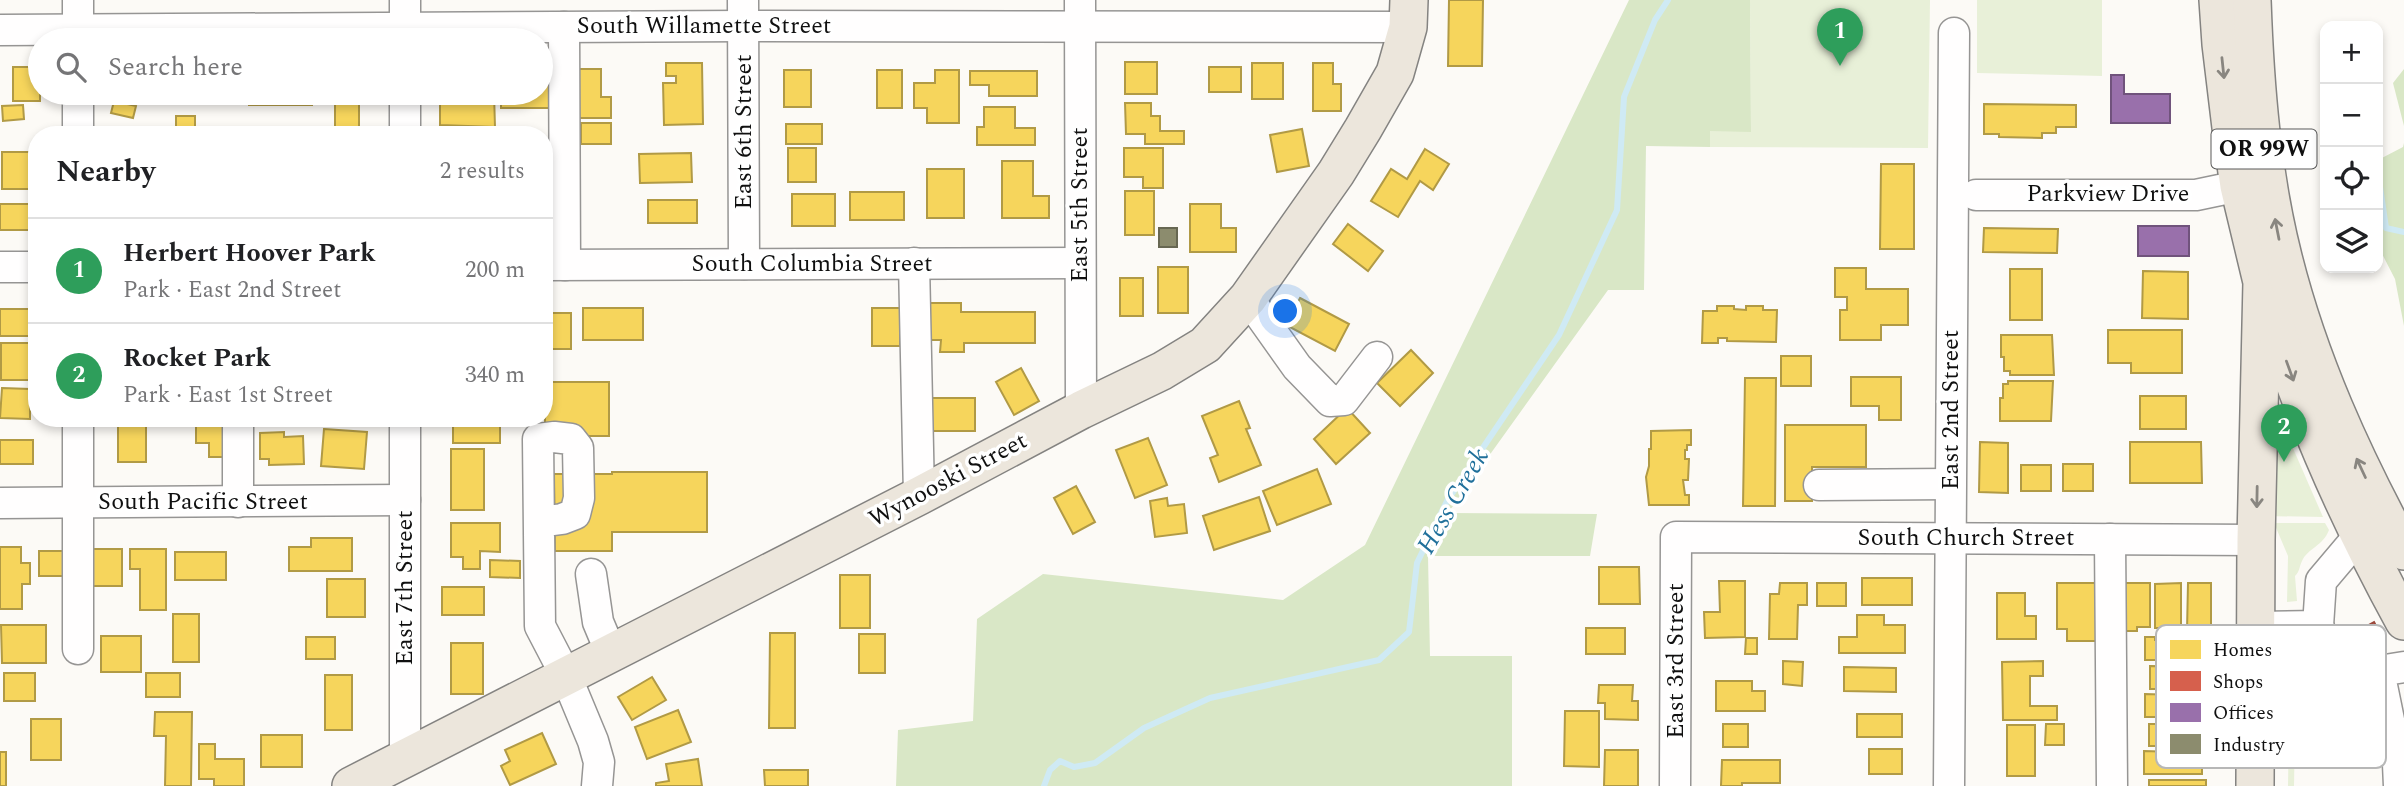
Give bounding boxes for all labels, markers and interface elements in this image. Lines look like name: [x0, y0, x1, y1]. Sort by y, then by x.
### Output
street label: South Willamette Street: [577, 8, 831, 44]
pin: 1: [1817, 8, 1863, 66]
map controls: [2320, 21, 2383, 273]
button: +: [2320, 21, 2383, 84]
search box: [28, 28, 553, 105]
text: Search here: [108, 47, 243, 87]
icon: search: [52, 48, 90, 86]
street label: East 6th Street: [726, 54, 762, 210]
one-way arrow: [2217, 56, 2230, 79]
button: −: [2320, 84, 2383, 147]
street label: East 5th Street: [1062, 127, 1098, 283]
road number: OR 99W: [2212, 130, 2316, 168]
button: locate: [2320, 147, 2383, 210]
text: Nearby: [56, 149, 155, 195]
text: 2 results: [440, 154, 525, 189]
street label: Parkview Drive: [2027, 176, 2189, 212]
button: layers: [2320, 210, 2383, 273]
one-way arrow: [2270, 218, 2284, 241]
text: Herbert Hoover Park: [123, 233, 376, 273]
street label: South Columbia Street: [691, 246, 933, 282]
text: 1: [73, 253, 85, 288]
text: 200 m: [465, 253, 525, 288]
text: Park · East 2nd Street: [123, 273, 341, 308]
your location: [1268, 294, 1302, 328]
street label: East 2nd Street: [1933, 330, 1969, 490]
text: Rocket Park: [123, 338, 271, 378]
text: 2: [73, 358, 85, 393]
text: 340 m: [465, 358, 525, 393]
one-way arrow: [2285, 359, 2297, 381]
text: Park · East 1st Street: [123, 378, 333, 413]
pin: 2: [2261, 404, 2307, 462]
street label: Wynooski Street: [862, 423, 1034, 537]
water label: Hess Creek: [1407, 440, 1499, 562]
one-way arrow: [2354, 458, 2367, 480]
street label: South Pacific Street: [98, 484, 308, 520]
one-way arrow: [2251, 486, 2264, 509]
street label: East 7th Street: [387, 510, 423, 666]
street label: South Church Street: [1858, 520, 2074, 556]
street label: East 3rd Street: [1658, 583, 1694, 739]
legend: [2156, 625, 2386, 768]
text: Homes: [2213, 636, 2272, 665]
text: Shops: [2213, 668, 2263, 697]
text: Offices: [2213, 699, 2274, 728]
text: Industry: [2213, 731, 2285, 760]

